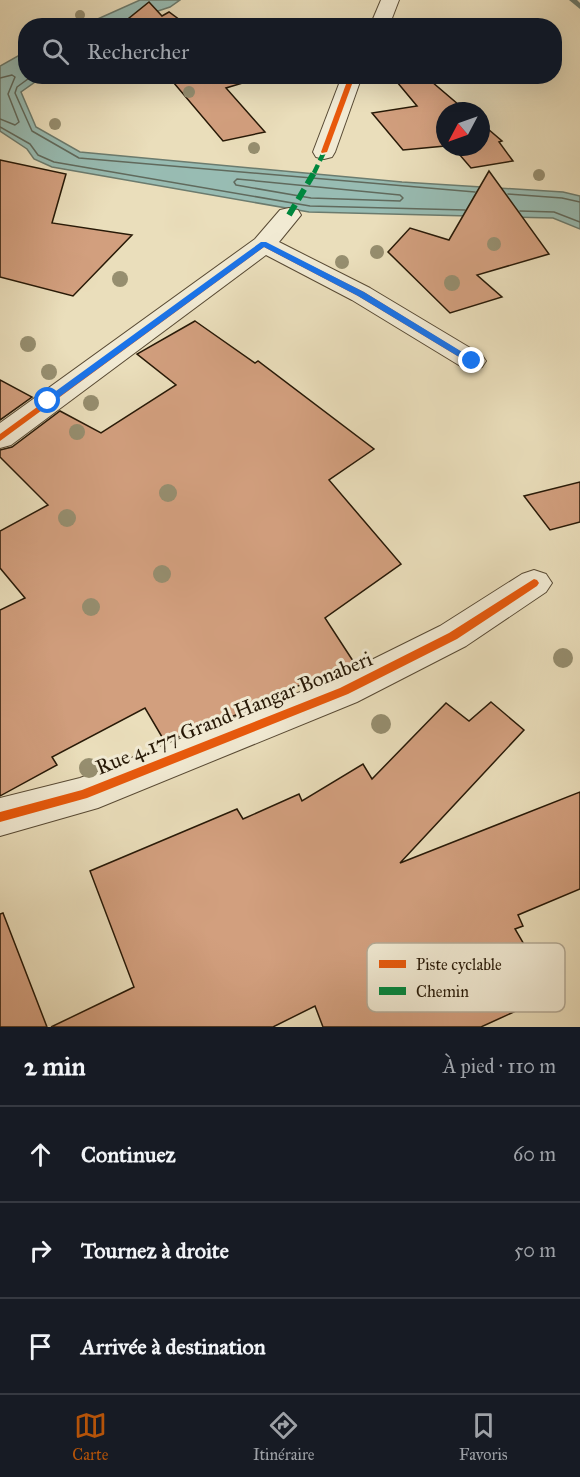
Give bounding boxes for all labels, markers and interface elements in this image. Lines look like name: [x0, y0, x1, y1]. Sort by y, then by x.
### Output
search box: [18, 18, 562, 84]
icon: search: [39, 35, 72, 68]
text: Rechercher: [87, 38, 189, 65]
north arrow: [436, 102, 490, 156]
route end: [458, 347, 484, 373]
route start: [34, 387, 60, 413]
street label: Rue 4.177 Grand Hangar Bonaberi: [92, 645, 376, 781]
legend: [367, 943, 565, 1012]
text: Piste cyclable: [416, 955, 502, 974]
text: Chemin: [416, 982, 469, 1001]
text: 2 min: [24, 1050, 85, 1082]
text: À pied · 110 m: [443, 1054, 556, 1078]
icon: ahead: [24, 1138, 57, 1171]
text: Continuez: [81, 1141, 176, 1168]
text: 60 m: [513, 1142, 556, 1166]
icon: right: [24, 1234, 57, 1267]
text: Tournez à droite: [81, 1237, 229, 1264]
text: 50 m: [514, 1238, 556, 1262]
icon: arrive: [24, 1330, 57, 1363]
text: Arrivée à destination: [81, 1333, 266, 1360]
tab: Carte: [72, 1409, 108, 1464]
tab: Itinéraire: [253, 1409, 314, 1464]
tab: Favoris: [459, 1409, 508, 1464]

